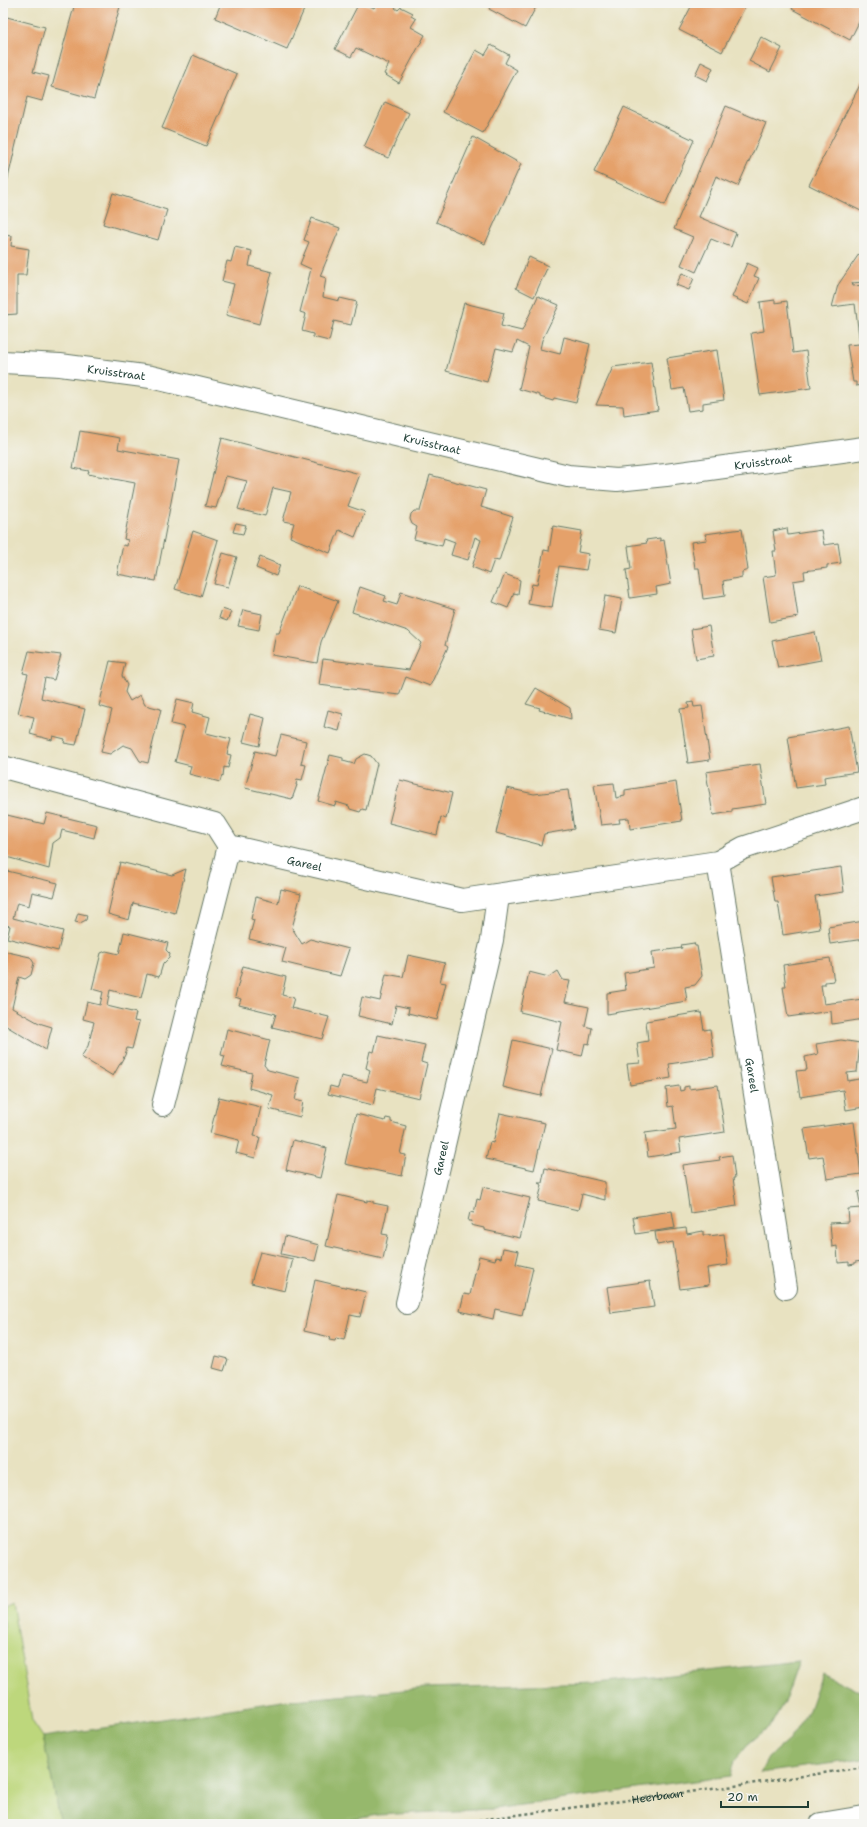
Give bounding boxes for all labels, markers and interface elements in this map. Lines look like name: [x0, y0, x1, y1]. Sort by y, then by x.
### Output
street label: Kruisstraat: [86, 361, 147, 384]
street label: Kruisstraat: [402, 430, 463, 458]
street label: Kruisstraat: [733, 450, 794, 473]
street label: Gareel: [286, 852, 324, 875]
street label: Gareel: [742, 1057, 762, 1095]
street label: Gareel: [430, 1138, 452, 1177]
scale bar: [721, 1783, 808, 1809]
street label: Heerbaan: [631, 1785, 684, 1807]
text: 20 m: [727, 1789, 758, 1805]

